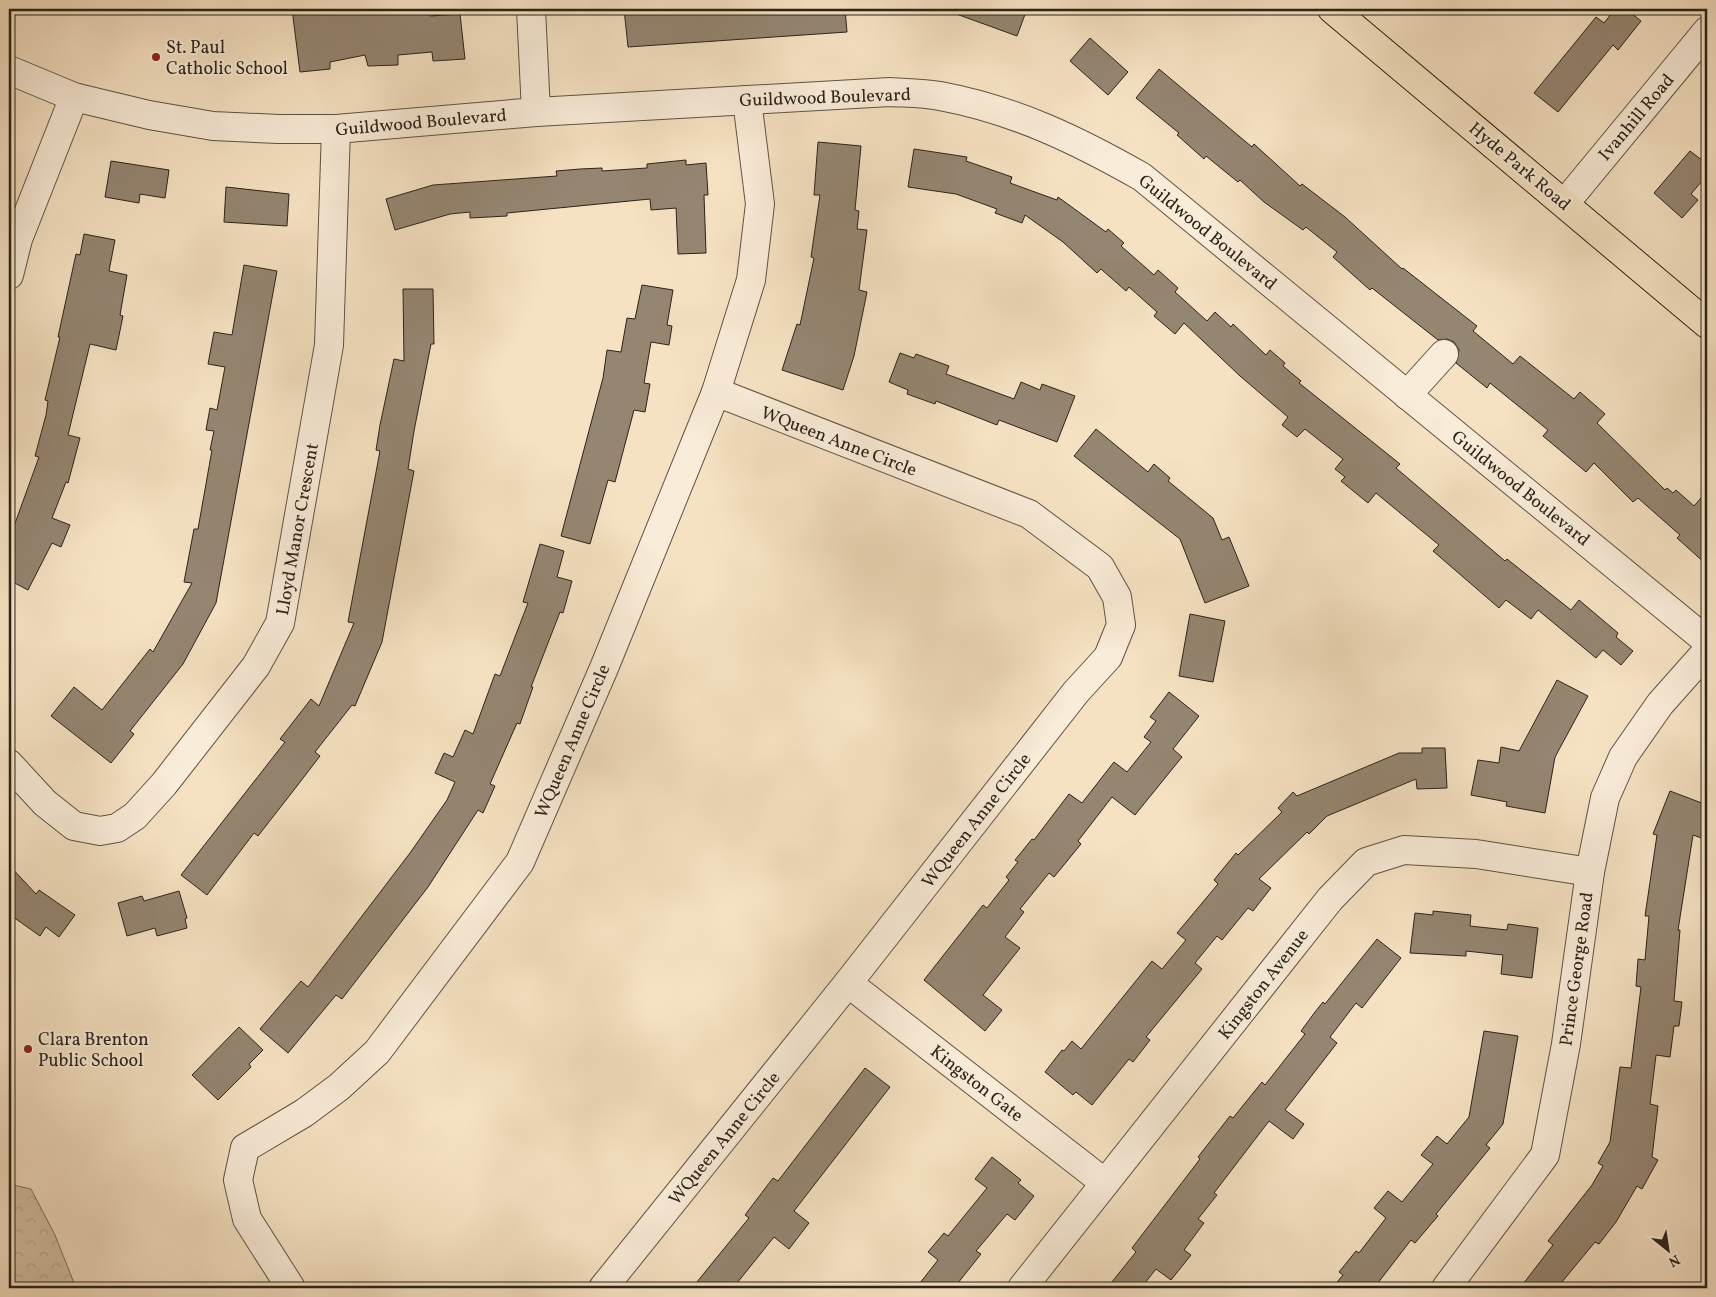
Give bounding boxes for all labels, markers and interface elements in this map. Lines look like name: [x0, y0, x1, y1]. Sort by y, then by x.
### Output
place label: St. Paul Catholic School: [166, 36, 288, 82]
marker: St. Paul Catholic School: [150, 51, 162, 63]
street label: Ivanhill Road: [1593, 69, 1681, 167]
street label: Guildwood Boulevard: [739, 83, 911, 114]
street label: Guildwood Boulevard: [334, 104, 508, 143]
street label: Hyde Park Road: [1463, 117, 1575, 217]
street label: Guildwood Boulevard: [1132, 169, 1282, 297]
street label: WQueen Anne Circle: [757, 401, 920, 484]
street label: Guildwood Boulevard: [1445, 425, 1595, 553]
street label: Lloyd Manor Crescent: [271, 441, 326, 617]
street label: WQueen Anne Circle: [530, 661, 617, 822]
street label: WQueen Anne Circle: [917, 748, 1038, 894]
street label: Prince George Road: [1554, 891, 1601, 1048]
street label: Kingston Avenue: [1213, 924, 1315, 1046]
place label: Clara Brenton Public School: [38, 1028, 149, 1074]
street label: Kingston Gate: [924, 1040, 1028, 1128]
marker: Clara Brenton Public School: [22, 1043, 34, 1055]
street label: WQueen Anne Circle: [664, 1067, 787, 1211]
north arrow: [1644, 1224, 1694, 1274]
text: N: [1665, 1249, 1683, 1271]

